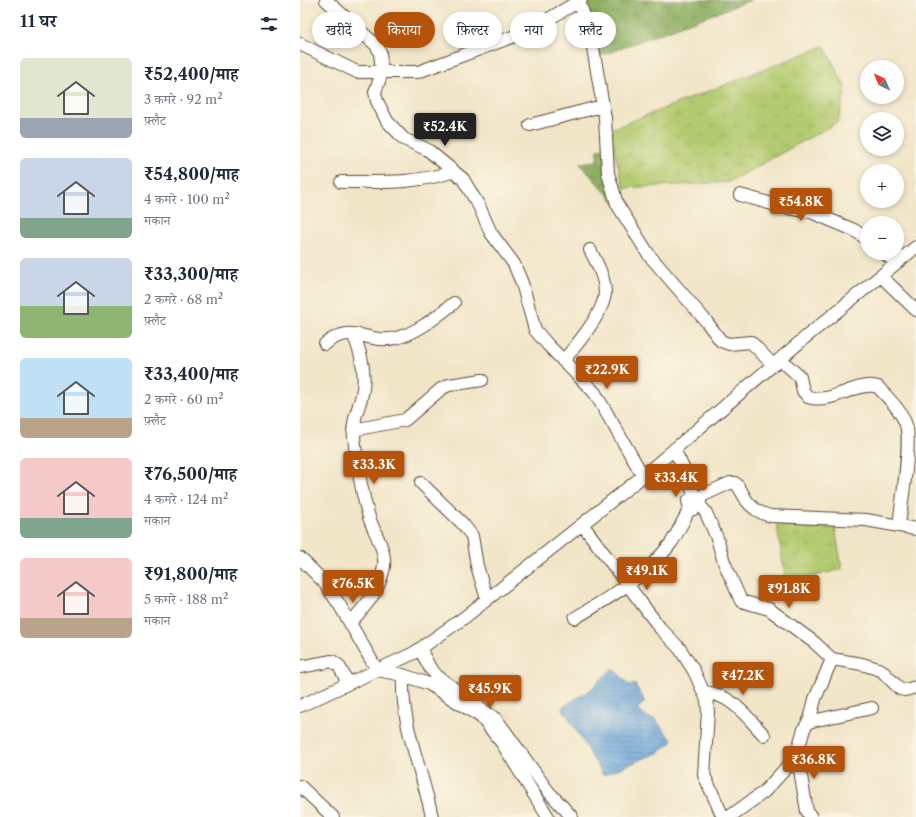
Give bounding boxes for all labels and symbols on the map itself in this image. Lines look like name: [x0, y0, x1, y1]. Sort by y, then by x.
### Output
north arrow: [860, 60, 904, 104]
pin: ₹52.4K: [412, 113, 478, 147]
pin: ₹54.8K: [768, 188, 834, 222]
pin: ₹22.9K: [574, 356, 640, 390]
pin: ₹33.3K: [341, 451, 407, 485]
pin: ₹33.4K: [643, 464, 709, 498]
pin: ₹49.1K: [614, 557, 680, 591]
pin: ₹76.5K: [320, 570, 386, 604]
pin: ₹91.8K: [756, 575, 822, 609]
pin: ₹47.2K: [710, 662, 776, 696]
pin: ₹45.9K: [457, 675, 523, 709]
pin: ₹36.8K: [781, 746, 847, 780]

